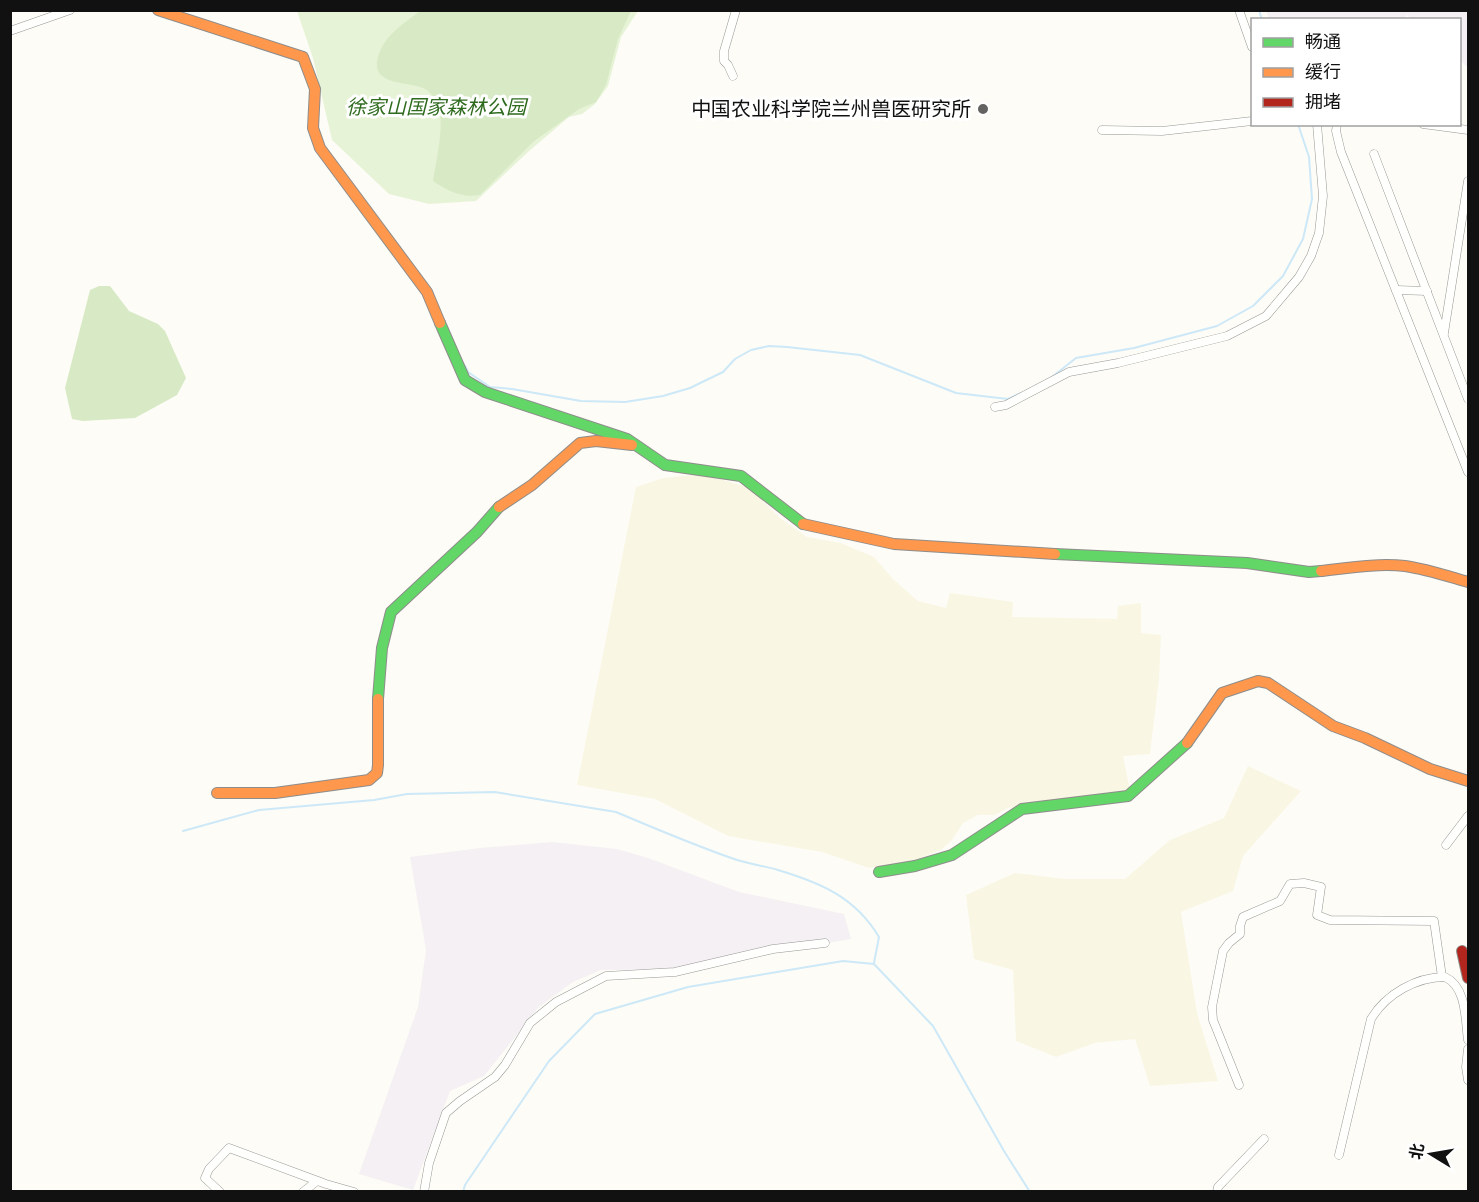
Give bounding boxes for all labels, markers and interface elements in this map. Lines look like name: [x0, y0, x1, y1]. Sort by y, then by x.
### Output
legend: [1251, 18, 1461, 126]
text: 畅通: [1305, 30, 1341, 53]
text: 缓行: [1305, 60, 1341, 83]
text: 拥堵: [1305, 90, 1341, 113]
park label: 徐家山国家森林公园: [346, 94, 529, 119]
place label: 中国农业科学院兰州兽医研究所: [691, 96, 971, 121]
marker: 中国农业科学院兰州兽医研究所: [976, 102, 990, 116]
north arrow: [1401, 1124, 1461, 1184]
text: 北: [1405, 1141, 1428, 1161]

